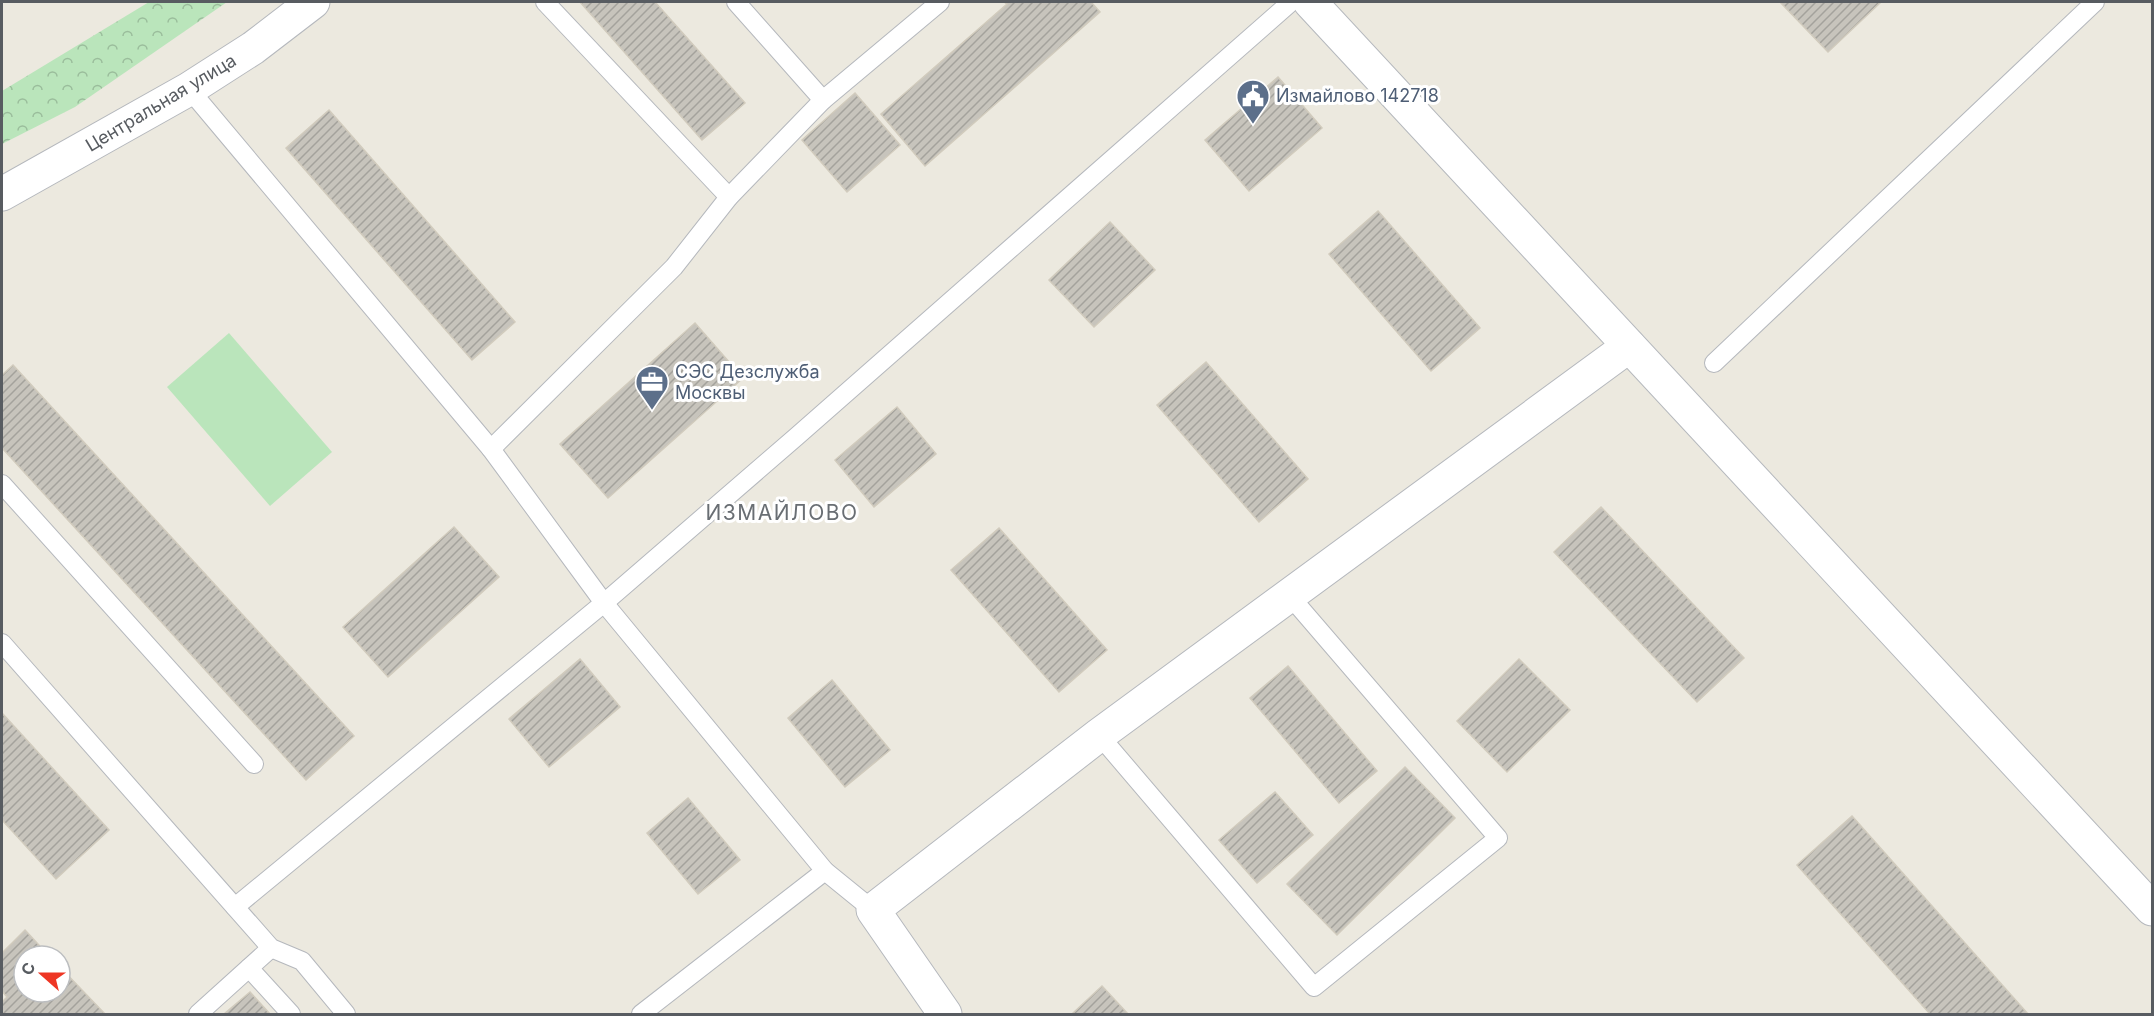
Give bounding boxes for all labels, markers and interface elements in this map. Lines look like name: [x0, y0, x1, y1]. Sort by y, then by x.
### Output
street label: Центральная улица: [82, 49, 240, 156]
public building icon: Измайлово 142718: [1235, 78, 1271, 125]
place label: Измайлово 142718: [1276, 85, 1439, 106]
place label: СЭС Дезслужба Москвы: [675, 361, 819, 403]
office icon: СЭС Дезслужба Москвы: [634, 364, 670, 411]
district label: ИЗМАЙЛОВО: [705, 499, 859, 525]
north arrow: [12, 944, 72, 1004]
text: С: [17, 959, 40, 978]

